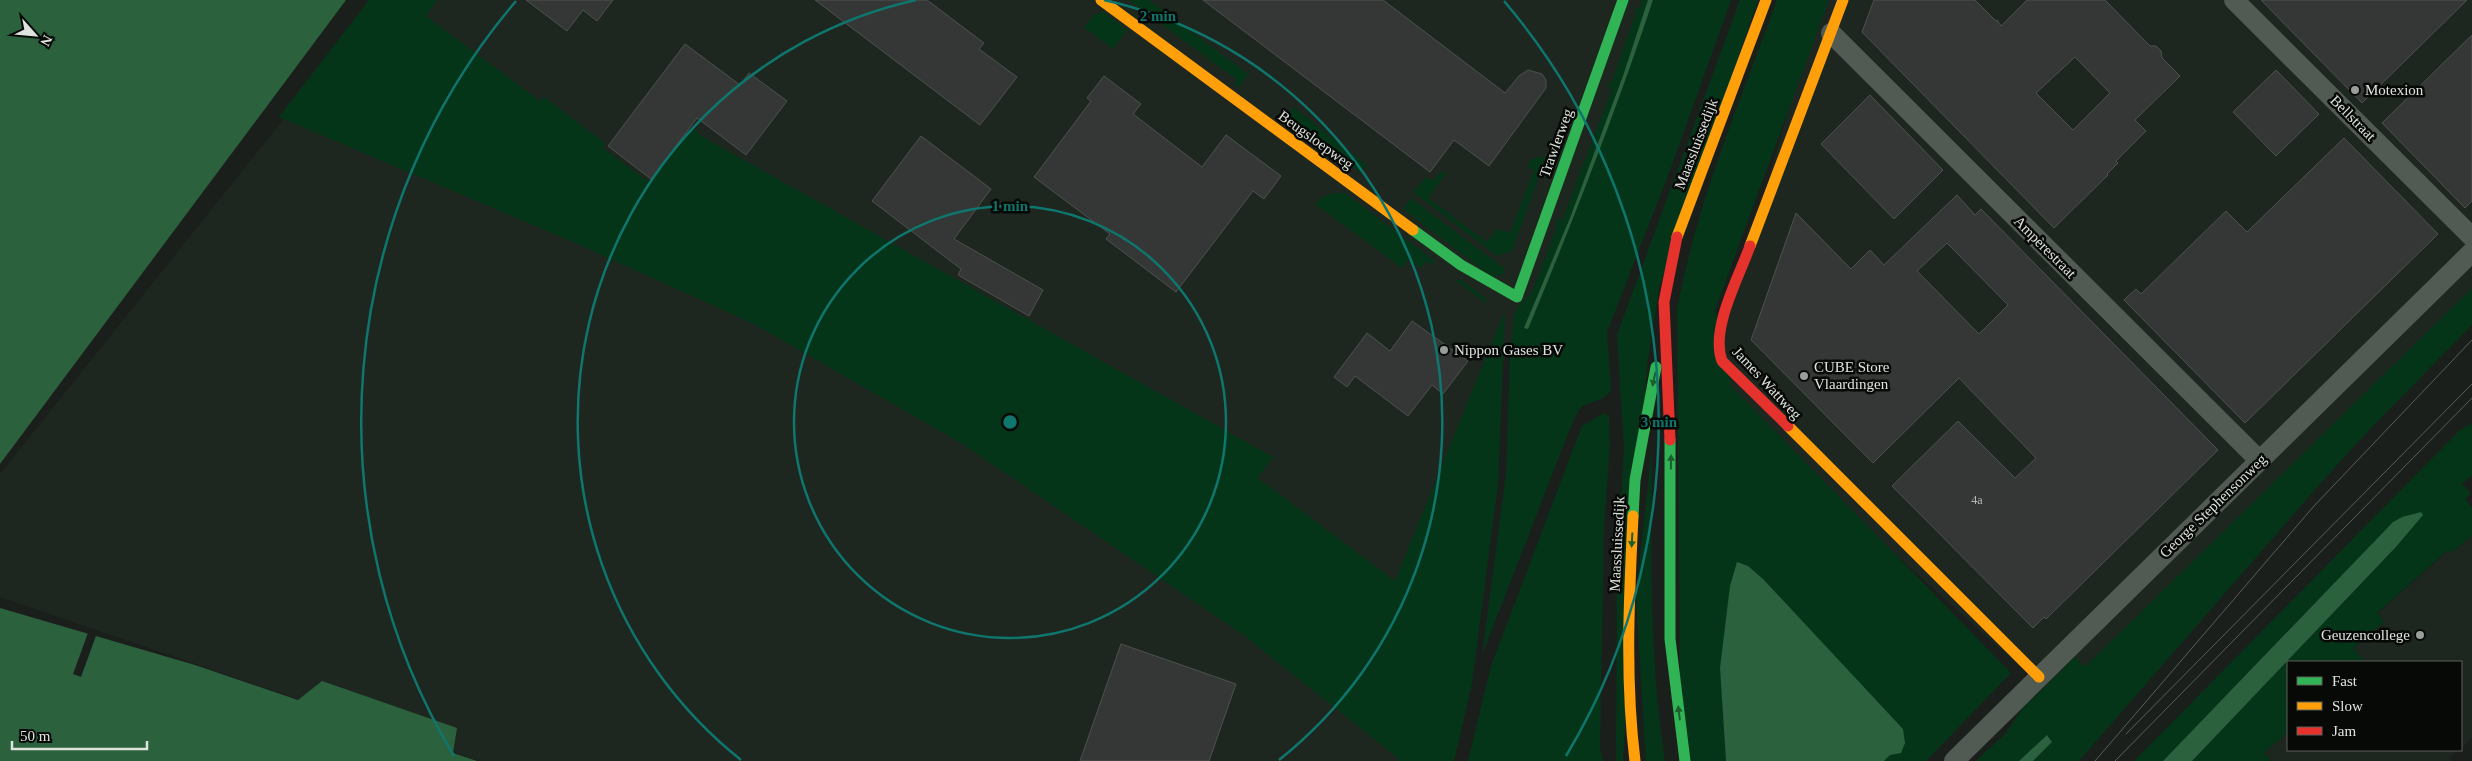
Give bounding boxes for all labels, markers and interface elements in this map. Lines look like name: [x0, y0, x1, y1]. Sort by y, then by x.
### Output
text: 2 min: [1140, 8, 1177, 24]
north arrow: [10, 10, 60, 60]
text: N: [37, 33, 55, 49]
place label: Motexion: [2365, 82, 2424, 98]
marker: Motexion: [2349, 84, 2361, 96]
street label: Bellstraat: [2327, 92, 2380, 145]
street label: Maassluissedijk: [1671, 96, 1721, 192]
street label: Trawlerweg: [1536, 106, 1576, 180]
street label: Beugsloepweg: [1276, 108, 1357, 173]
text: 1 min: [992, 198, 1029, 214]
street label: Ampèrestraat: [2011, 213, 2080, 282]
place label: Nippon Gases BV: [1454, 342, 1563, 358]
marker: Nippon Gases BV: [1438, 344, 1450, 356]
street label: James Wattweg: [1729, 344, 1805, 423]
place label: CUBE Store Vlaardingen: [1814, 359, 1890, 392]
marker: CUBE Store Vlaardingen: [1798, 370, 1810, 382]
one-way arrow: [1650, 372, 1658, 387]
centre of rings: [1001, 413, 1019, 431]
text: 3 min: [1641, 414, 1678, 430]
street label: George Stephensonweg: [2156, 451, 2270, 561]
one-way arrow: [1667, 453, 1675, 469]
house number: 4a: [1971, 493, 1983, 507]
street label: Maassluissedijk: [1607, 495, 1628, 592]
one-way arrow: [1628, 532, 1636, 548]
place label: Geuzencollege: [2321, 627, 2410, 643]
marker: Geuzencollege: [2414, 629, 2426, 641]
legend: [2287, 661, 2462, 751]
text: Fast: [2332, 673, 2358, 689]
text: Slow: [2332, 698, 2363, 714]
one-way arrow: [1675, 704, 1683, 720]
scale bar: [12, 718, 148, 750]
text: Jam: [2332, 723, 2356, 739]
text: 50 m: [20, 728, 51, 744]

